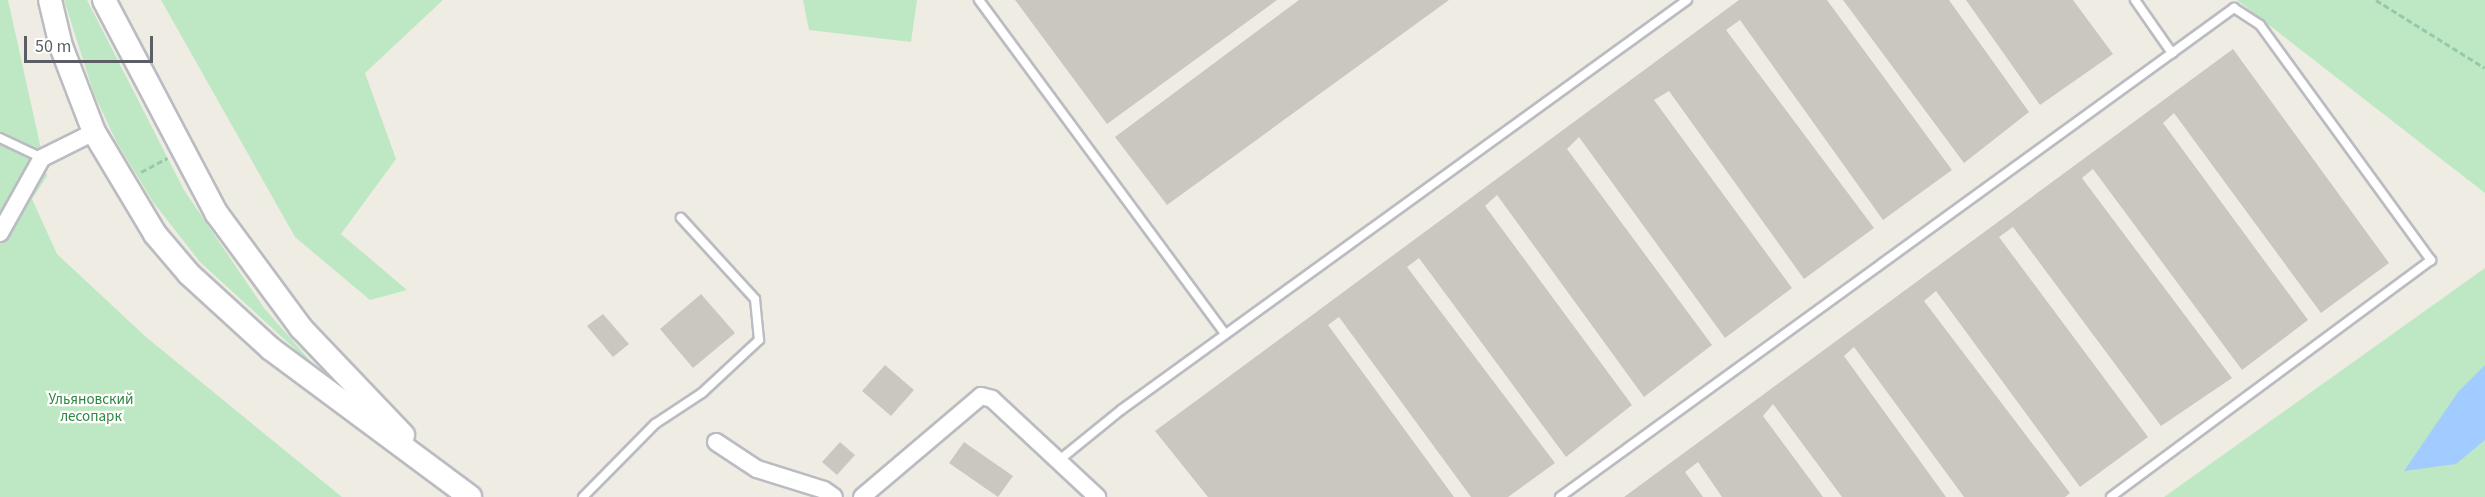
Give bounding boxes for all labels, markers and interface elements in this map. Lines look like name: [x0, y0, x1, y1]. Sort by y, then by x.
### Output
scale bar: [27, 24, 156, 62]
text: 50 m: [35, 34, 71, 59]
park label: Ульяновский лесопарк: [49, 390, 133, 425]

